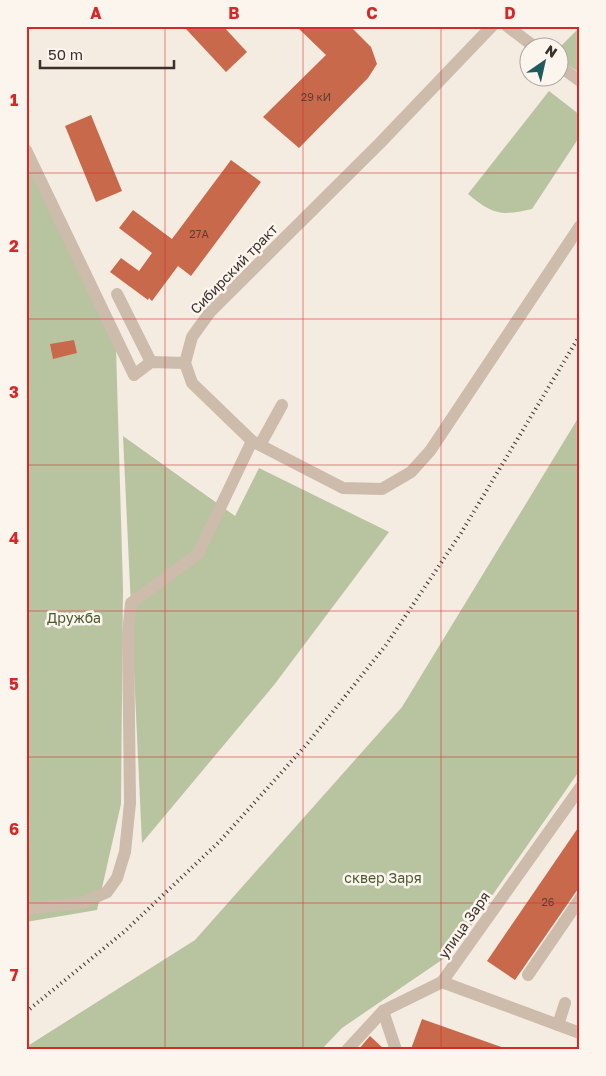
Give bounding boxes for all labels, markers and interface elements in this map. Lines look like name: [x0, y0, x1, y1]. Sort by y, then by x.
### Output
text: A: [90, 3, 102, 23]
text: B: [228, 3, 240, 23]
text: C: [366, 3, 378, 23]
text: D: [504, 3, 516, 23]
scale bar: [40, 38, 174, 70]
north arrow: [518, 38, 568, 88]
text: N: [542, 41, 561, 61]
text: 50 m: [48, 45, 83, 63]
text: 1: [10, 90, 18, 110]
house number: 29 кИ: [301, 90, 331, 103]
street label: Сибирский тракт: [187, 220, 281, 317]
house number: 27А: [189, 227, 209, 240]
text: 2: [9, 236, 19, 256]
text: 3: [9, 382, 19, 402]
text: 4: [9, 528, 19, 548]
park label: Дружба: [47, 609, 101, 626]
text: 5: [9, 674, 19, 694]
text: 6: [9, 819, 19, 839]
park label: сквер Заря: [344, 869, 422, 886]
street label: улица Заря: [434, 888, 493, 962]
house number: 26: [541, 895, 555, 908]
text: 7: [10, 965, 19, 985]

